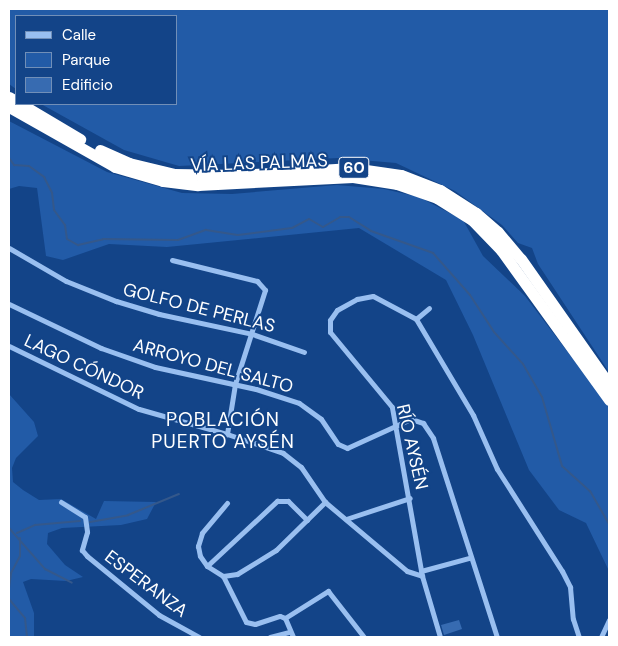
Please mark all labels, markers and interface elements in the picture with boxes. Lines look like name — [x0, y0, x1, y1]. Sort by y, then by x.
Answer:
legend — [15, 15, 178, 105]
text: Calle — [62, 25, 96, 45]
text: Parque — [62, 50, 110, 70]
text: Edificio — [62, 75, 113, 95]
street label: VÍA LAS PALMAS — [190, 150, 328, 176]
road number: 60 — [338, 154, 370, 182]
street label: GOLFO DE PERLAS — [121, 279, 277, 337]
street label: LAGO CÓNDOR — [21, 330, 147, 404]
street label: ARROYO DEL SALTO — [131, 334, 295, 398]
street label: RÍO AYSÉN — [392, 402, 432, 492]
district label: POBLACIÓN PUERTO AYSÉN — [150, 409, 296, 453]
street label: ESPERANZA — [100, 546, 192, 622]

